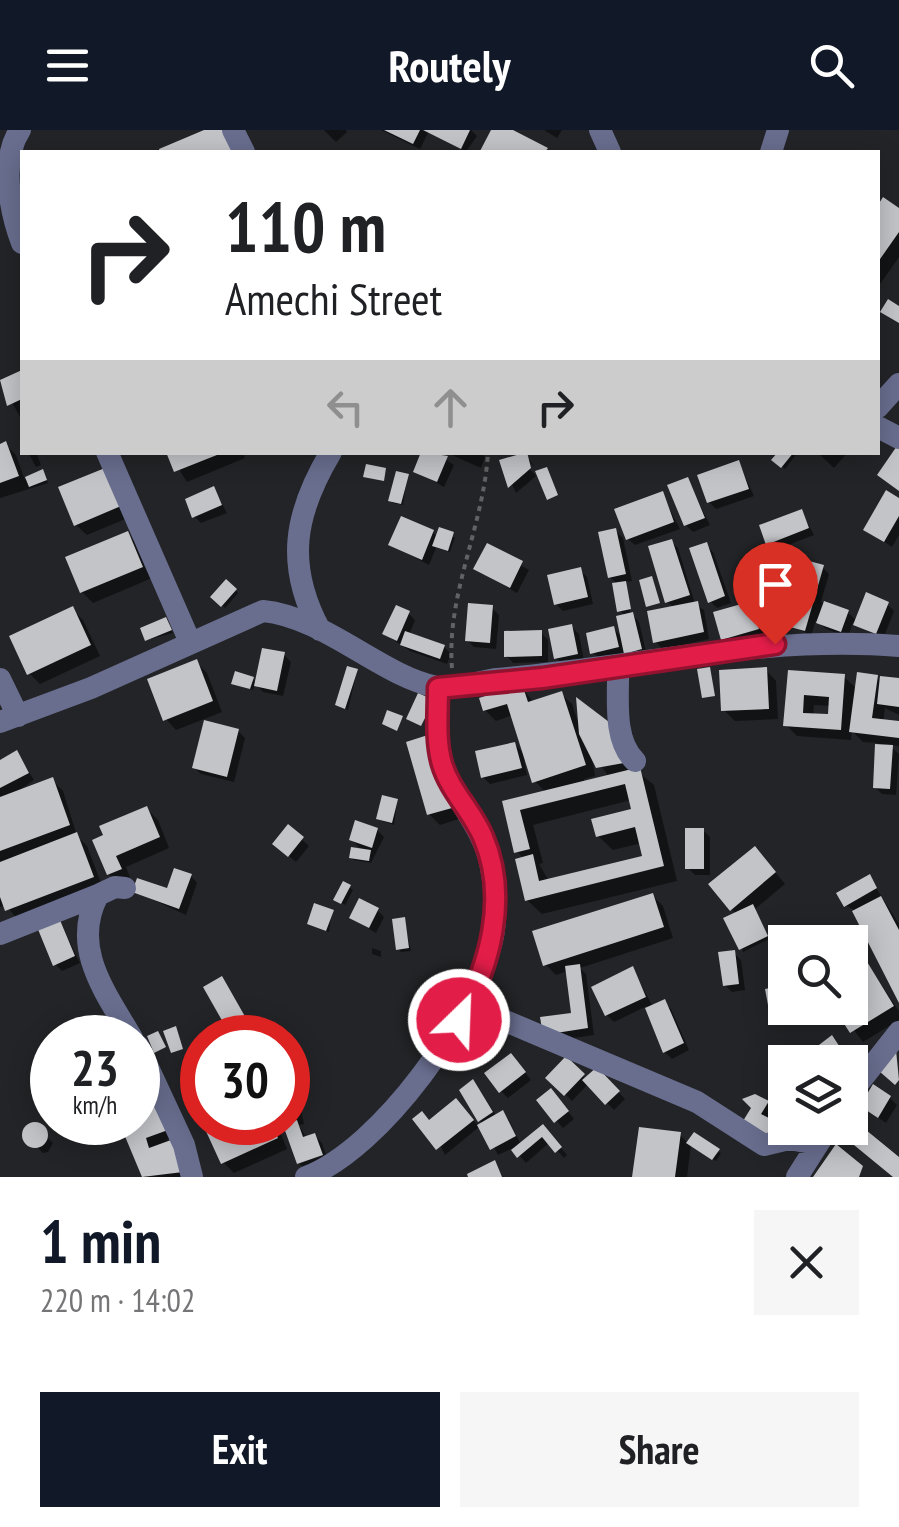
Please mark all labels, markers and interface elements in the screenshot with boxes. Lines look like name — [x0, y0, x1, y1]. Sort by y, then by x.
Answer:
text: Routely — [388, 36, 511, 94]
icon: menu — [40, 38, 95, 93]
icon: search — [804, 38, 859, 93]
text: 110 m — [225, 181, 386, 271]
icon: right — [60, 190, 190, 320]
text: Amechi Street — [225, 269, 442, 327]
icon: left — [318, 380, 373, 435]
icon: ahead — [423, 380, 478, 435]
icon: right — [528, 380, 583, 435]
pin — [733, 542, 818, 645]
icon: arrive — [748, 557, 803, 612]
map controls — [768, 925, 868, 1145]
button: search — [768, 925, 868, 1025]
position arrow — [407, 968, 511, 1072]
speed limit sign: 30 — [180, 1015, 310, 1145]
text: 23 — [71, 1035, 119, 1100]
button: layers — [768, 1045, 868, 1145]
text: km/h — [73, 1089, 117, 1121]
text: 1 min — [40, 1202, 161, 1280]
button: close — [754, 1210, 859, 1315]
text: 220 m · 14:02 — [40, 1279, 195, 1321]
button: Exit — [40, 1392, 440, 1507]
button: Share — [460, 1392, 859, 1507]

